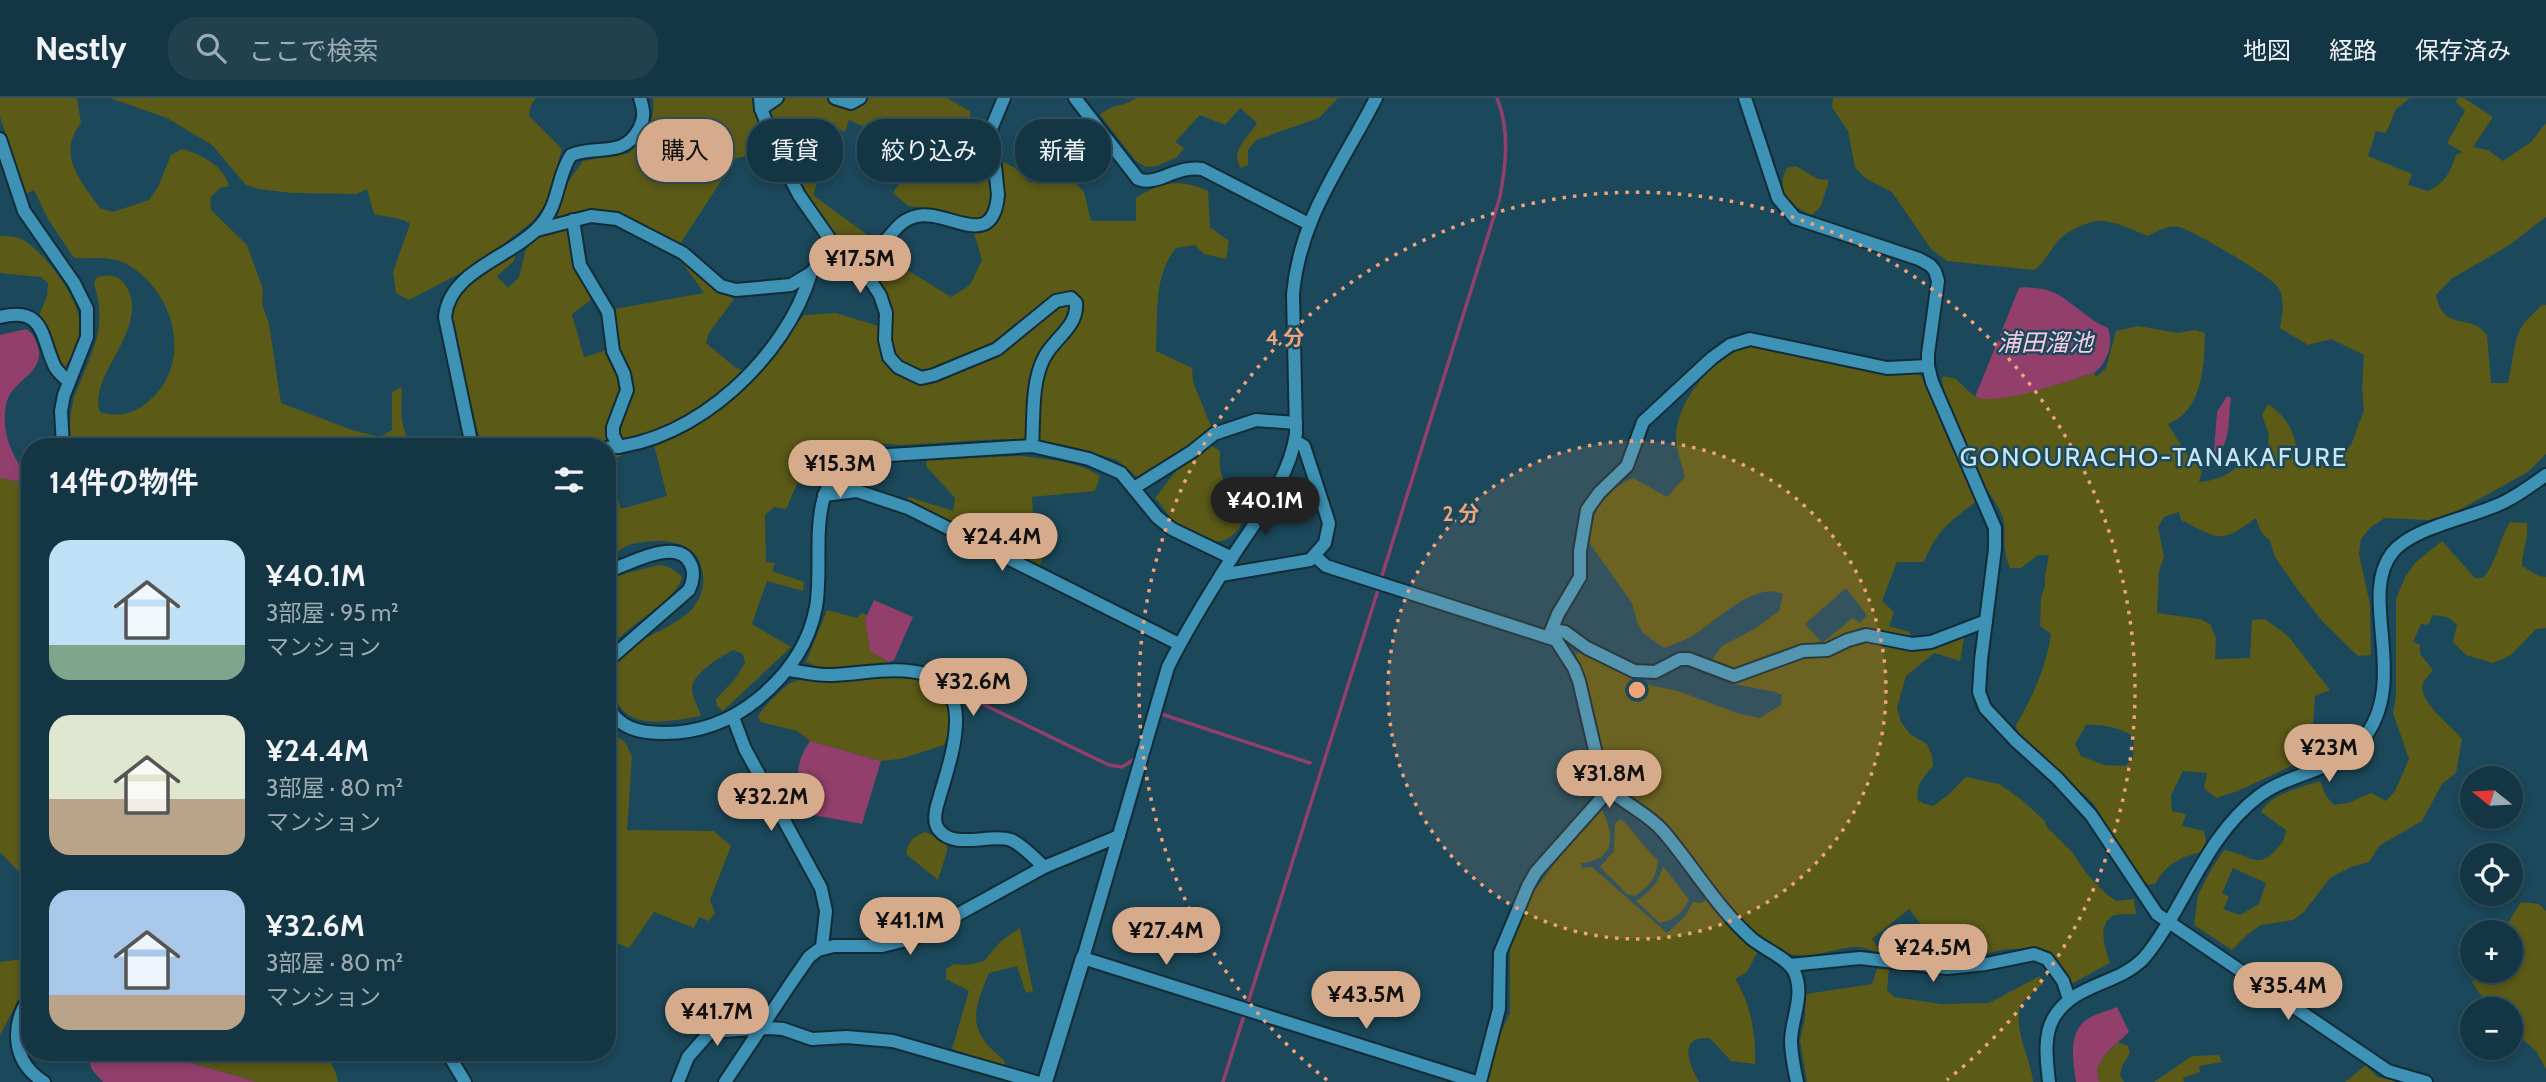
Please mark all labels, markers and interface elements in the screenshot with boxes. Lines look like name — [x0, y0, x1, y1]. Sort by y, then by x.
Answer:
search box — [168, 17, 658, 80]
text: Nestly — [35, 28, 126, 68]
icon: search — [192, 29, 230, 67]
text: ここで検索 — [248, 35, 378, 67]
text: 地図 — [2243, 36, 2291, 65]
text: 経路 — [2329, 36, 2377, 65]
text: 保存済み — [2415, 36, 2511, 65]
chip: 購入 — [637, 119, 733, 182]
chip: 賃貸 — [747, 119, 843, 182]
chip: 絞り込み — [857, 119, 1001, 182]
chip: 新着 — [1015, 119, 1111, 182]
pin: ¥17.5M — [803, 236, 917, 295]
text: ¥17.5M — [825, 244, 895, 272]
text: 4 分 — [1266, 325, 1304, 350]
water label: 浦田溜池 — [1997, 328, 2095, 357]
pin: ¥15.3M — [783, 440, 897, 500]
district label: GONOURACHO-TANAKAFURE — [1960, 441, 2348, 473]
text: ¥15.3M — [804, 449, 876, 477]
icon: filters — [550, 461, 588, 499]
text: 14件の物件 — [49, 464, 199, 501]
pin: ¥40.1M — [1208, 478, 1322, 537]
text: ¥40.1M — [1227, 486, 1303, 514]
text: 2 分 — [1443, 501, 1479, 526]
pin: ¥24.4M — [945, 514, 1059, 573]
text: ¥24.4M — [963, 522, 1041, 550]
text: ¥40.1M — [266, 557, 366, 594]
icon: home — [105, 568, 189, 652]
text: 3部屋 · 95 m² — [266, 599, 399, 627]
text: マンション — [266, 633, 381, 661]
pin: ¥32.6M — [916, 658, 1030, 718]
text: ¥32.6M — [935, 667, 1011, 695]
centre of rings — [1625, 678, 1649, 702]
pin: ¥23M — [2288, 724, 2370, 784]
text: ¥24.4M — [266, 732, 369, 769]
text: ¥23M — [2300, 733, 2358, 761]
icon: home — [105, 743, 189, 827]
pin: ¥31.8M — [1552, 750, 1666, 810]
text: ¥31.8M — [1573, 759, 1645, 787]
north arrow — [2460, 766, 2524, 830]
map controls — [2460, 766, 2523, 1060]
text: 3部屋 · 80 m² — [266, 774, 403, 802]
pin: ¥32.2M — [714, 774, 828, 833]
text: ¥32.2M — [734, 782, 808, 810]
text: マンション — [266, 808, 381, 836]
button: locate — [2460, 843, 2523, 906]
pin: ¥41.1M — [853, 898, 967, 957]
text: ¥41.1M — [876, 906, 944, 934]
text: ¥32.6M — [266, 907, 365, 944]
pin: ¥27.4M — [1109, 908, 1223, 967]
text: ¥27.4M — [1128, 916, 1204, 944]
icon: home — [105, 918, 189, 1002]
button: + — [2460, 920, 2523, 983]
pin: ¥24.5M — [1876, 924, 1990, 984]
text: ¥24.5M — [1895, 933, 1971, 961]
text: 3部屋 · 80 m² — [266, 949, 403, 977]
pin: ¥35.4M — [2231, 962, 2345, 1022]
text: ¥35.4M — [2249, 971, 2327, 999]
pin: ¥43.5M — [1309, 972, 1423, 1031]
text: ¥43.5M — [1327, 980, 1405, 1008]
text: マンション — [266, 983, 381, 1011]
pin: ¥41.7M — [660, 988, 774, 1048]
text: ¥41.7M — [681, 997, 753, 1025]
button: − — [2460, 997, 2523, 1060]

